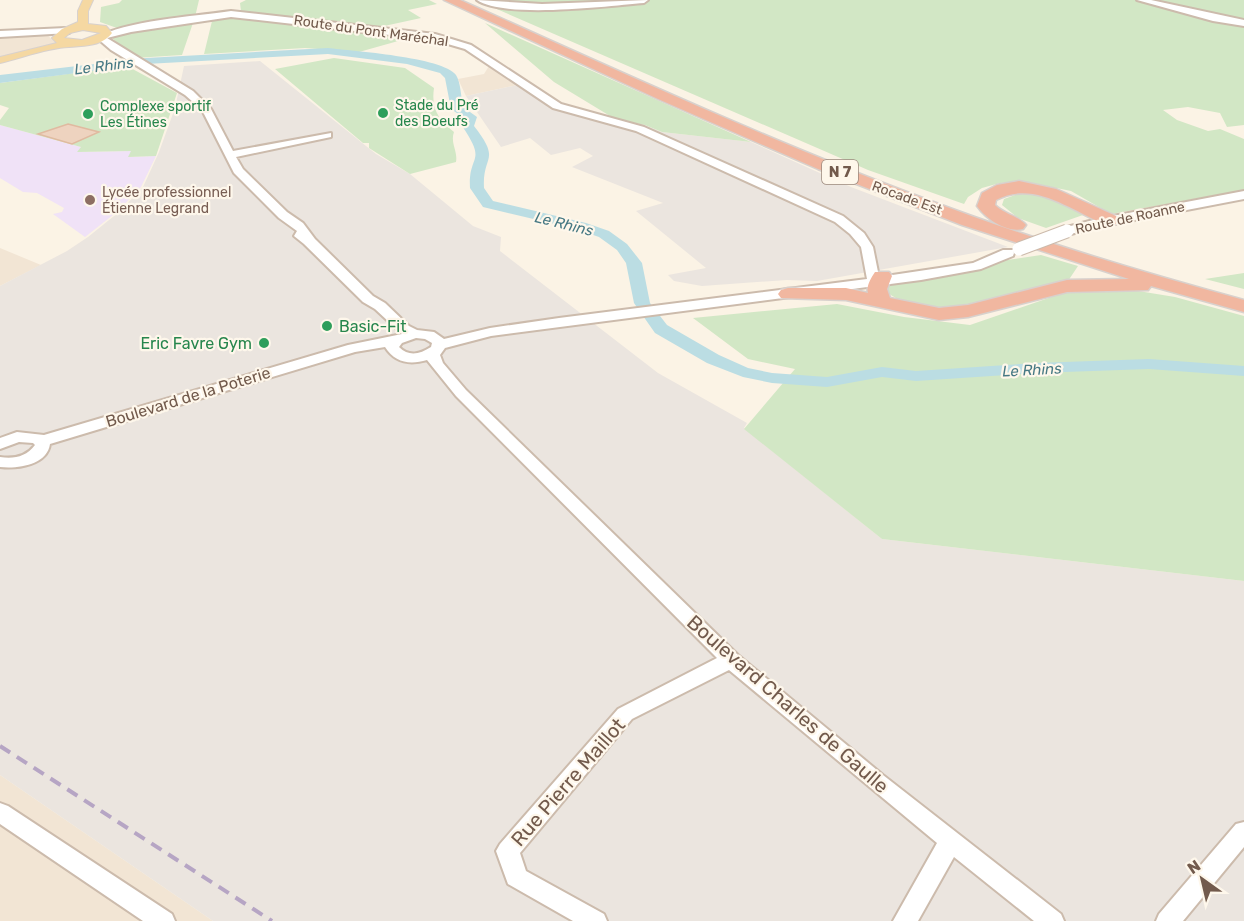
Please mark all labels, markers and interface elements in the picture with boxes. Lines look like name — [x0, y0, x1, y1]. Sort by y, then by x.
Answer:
street label: Route du Pont Maréchal — [293, 12, 449, 50]
water label: Le Rhins — [73, 53, 135, 79]
place label: Stade du Pré des Boeufs — [395, 97, 479, 130]
place label: Complexe sportif Les Étines — [100, 98, 212, 131]
marker: Stade du Pré des Boeufs — [376, 106, 390, 120]
marker: Complexe sportif Les Étines — [81, 107, 95, 121]
road number: N 7 — [822, 160, 858, 184]
street label: Rocade Est — [870, 177, 945, 219]
place label: Lycée professionnel Étienne Legrand — [102, 184, 231, 217]
marker: Lycée professionnel Étienne Legrand — [83, 193, 97, 207]
street label: Route de Roanne — [1074, 198, 1186, 238]
water label: Le Rhins — [533, 208, 595, 240]
place label: Basic-Fit — [339, 317, 406, 336]
marker: Basic-Fit — [320, 319, 334, 333]
place label: Eric Favre Gym — [140, 334, 252, 353]
marker: Eric Favre Gym — [257, 336, 271, 350]
water label: Le Rhins — [1002, 359, 1063, 381]
street label: Boulevard de la Poterie — [103, 363, 273, 431]
street label: Boulevard Charles de Gaulle — [682, 610, 894, 798]
street label: Rue Pierre Maillot — [506, 713, 630, 851]
north arrow — [1172, 849, 1232, 909]
text: N — [1184, 856, 1204, 878]

